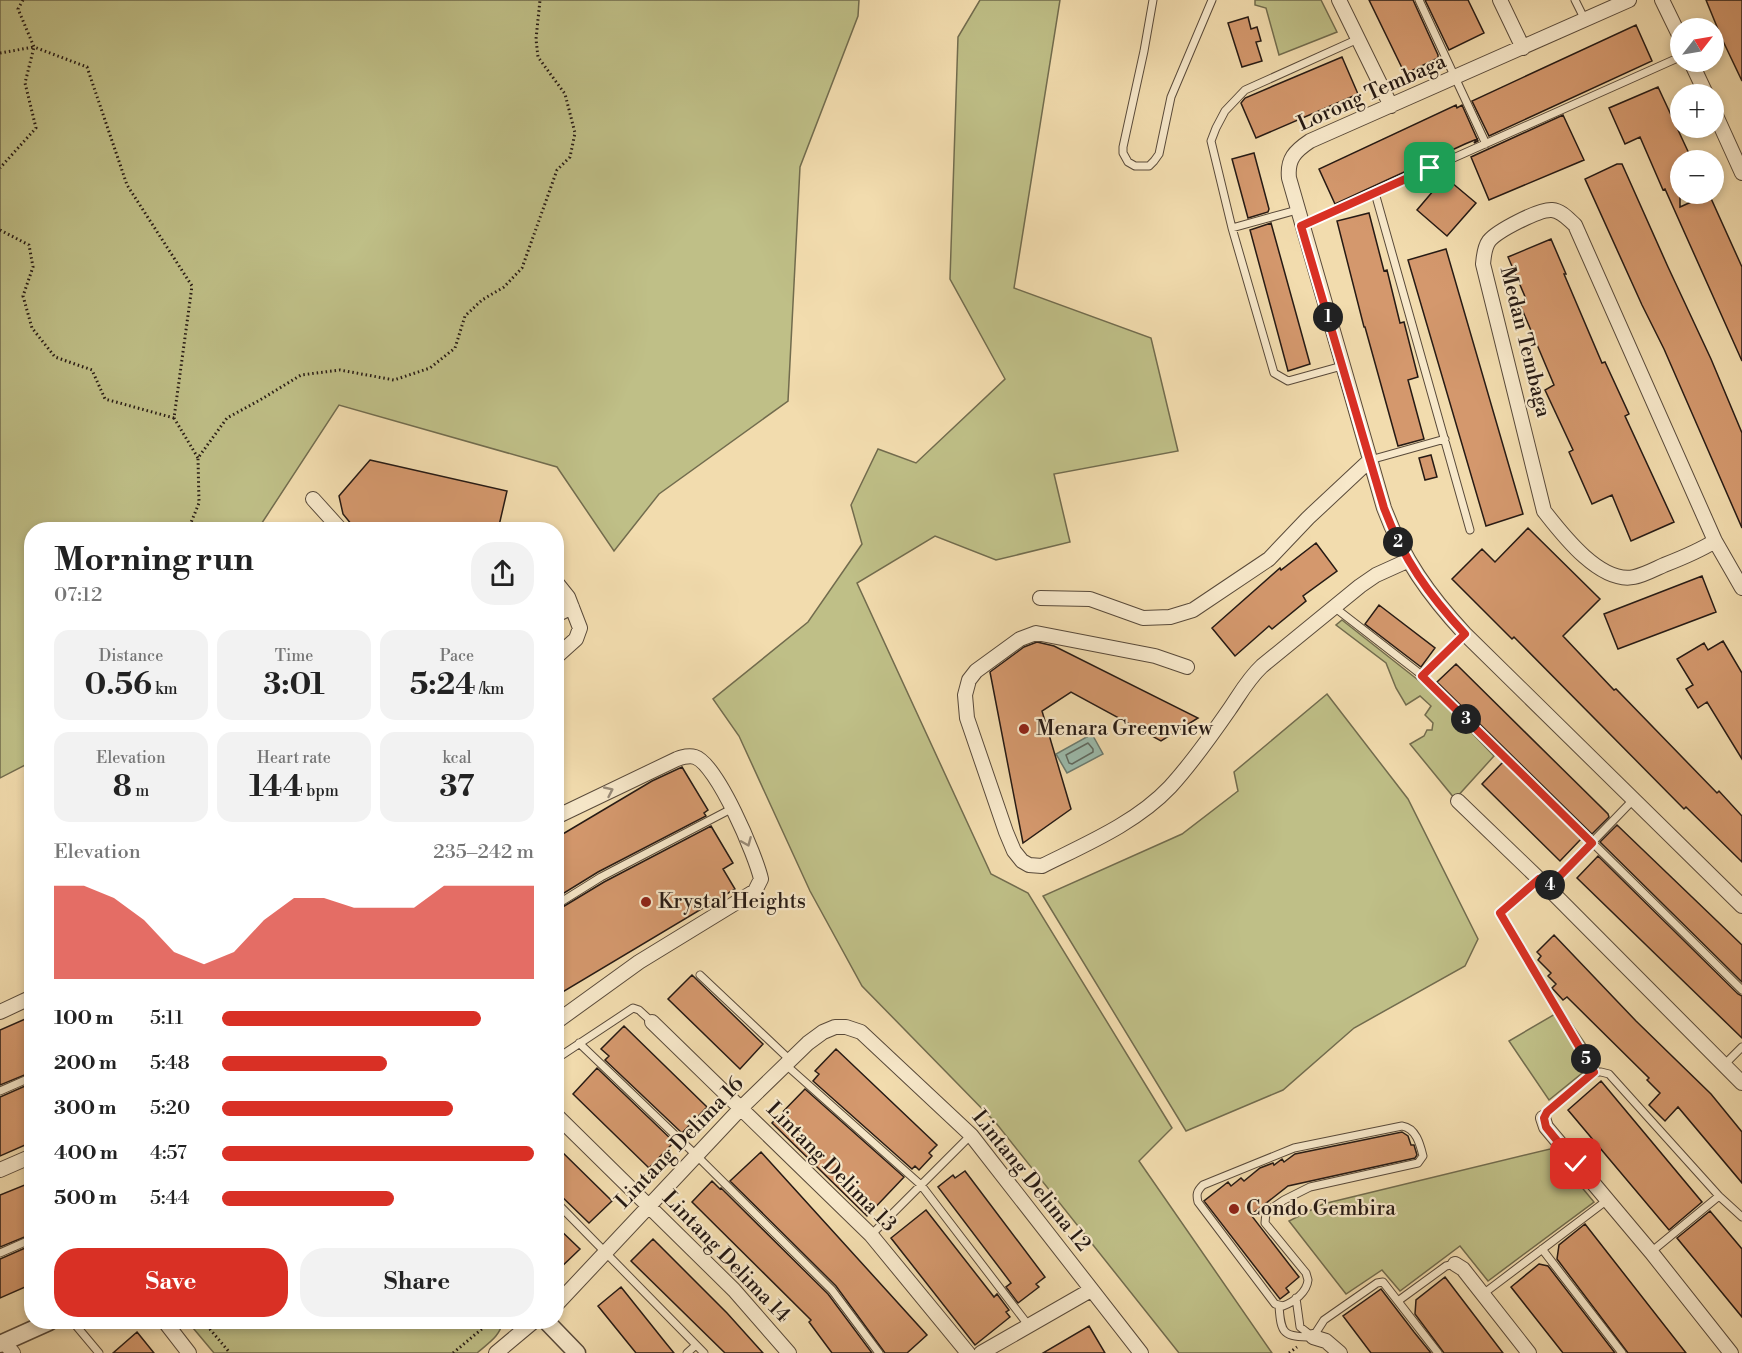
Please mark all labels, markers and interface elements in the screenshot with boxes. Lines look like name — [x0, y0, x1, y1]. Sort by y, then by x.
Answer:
north arrow — [1670, 18, 1724, 72]
map controls — [1670, 18, 1724, 204]
street label: Lorong Tembaga — [1294, 48, 1451, 137]
button: + — [1670, 84, 1724, 138]
pin — [1404, 142, 1455, 193]
button: − — [1670, 150, 1724, 204]
icon: arrive — [1413, 151, 1446, 184]
street label: Medan Tembaga — [1494, 264, 1556, 420]
pin: 1 — [1313, 302, 1343, 332]
text: 1 — [1324, 307, 1332, 327]
pin: 2 — [1383, 527, 1413, 557]
text: 2 — [1393, 532, 1403, 552]
text: Morning run — [54, 540, 254, 581]
button: share — [471, 542, 534, 605]
text: 07:12 — [54, 583, 102, 608]
text: Distance — [99, 646, 163, 666]
text: Time — [275, 646, 313, 666]
text: Pace — [440, 646, 474, 666]
text: 0.56 — [84, 666, 152, 704]
text: 3:01 — [263, 666, 325, 704]
text: 5:24 — [410, 666, 476, 704]
text: km — [152, 679, 178, 699]
text: /km — [476, 679, 504, 699]
pin: 3 — [1451, 704, 1481, 734]
text: 3 — [1461, 709, 1471, 729]
place label: Menara Greenview — [1036, 716, 1213, 742]
marker: Menara Greenview — [1017, 722, 1031, 736]
text: Elevation — [96, 748, 166, 768]
text: Heart rate — [257, 748, 331, 768]
text: kcal — [442, 748, 472, 768]
text: 8 — [113, 768, 132, 806]
text: 144 — [249, 768, 303, 806]
text: 37 — [439, 768, 475, 806]
text: m — [132, 781, 149, 801]
text: bpm — [303, 781, 339, 801]
one-way arrow — [603, 787, 614, 799]
one-way arrow — [740, 835, 752, 846]
text: Elevation — [54, 840, 141, 865]
text: 235–242 m — [433, 840, 534, 865]
pin: 4 — [1535, 870, 1565, 900]
text: 4 — [1545, 875, 1555, 895]
place label: Krystal Heights — [658, 889, 806, 915]
marker: Krystal Heights — [639, 895, 653, 909]
text: 100 m — [54, 1006, 113, 1031]
text: 5:11 — [150, 1006, 183, 1031]
pin: 5 — [1571, 1044, 1601, 1074]
text: 5 — [1581, 1049, 1591, 1069]
text: 200 m — [54, 1051, 117, 1076]
text: 5:48 — [150, 1051, 190, 1076]
street label: Lintang Delima 16 — [610, 1071, 750, 1215]
text: 300 m — [54, 1096, 117, 1121]
text: 5:20 — [150, 1096, 190, 1121]
street label: Lintang Delima 13 — [760, 1096, 902, 1238]
street label: Lintang Delima 12 — [966, 1105, 1096, 1257]
pin — [1550, 1138, 1601, 1189]
text: 400 m — [54, 1141, 118, 1166]
text: 4:57 — [150, 1141, 187, 1166]
icon: check — [1559, 1147, 1592, 1180]
text: 500 m — [54, 1186, 117, 1211]
text: 5:44 — [150, 1186, 190, 1211]
street label: Lintang Delima 14 — [656, 1186, 796, 1328]
place label: Condo Gembira — [1246, 1196, 1396, 1222]
marker: Condo Gembira — [1227, 1202, 1241, 1216]
button: Save — [54, 1248, 288, 1317]
button: Share — [300, 1248, 534, 1317]

